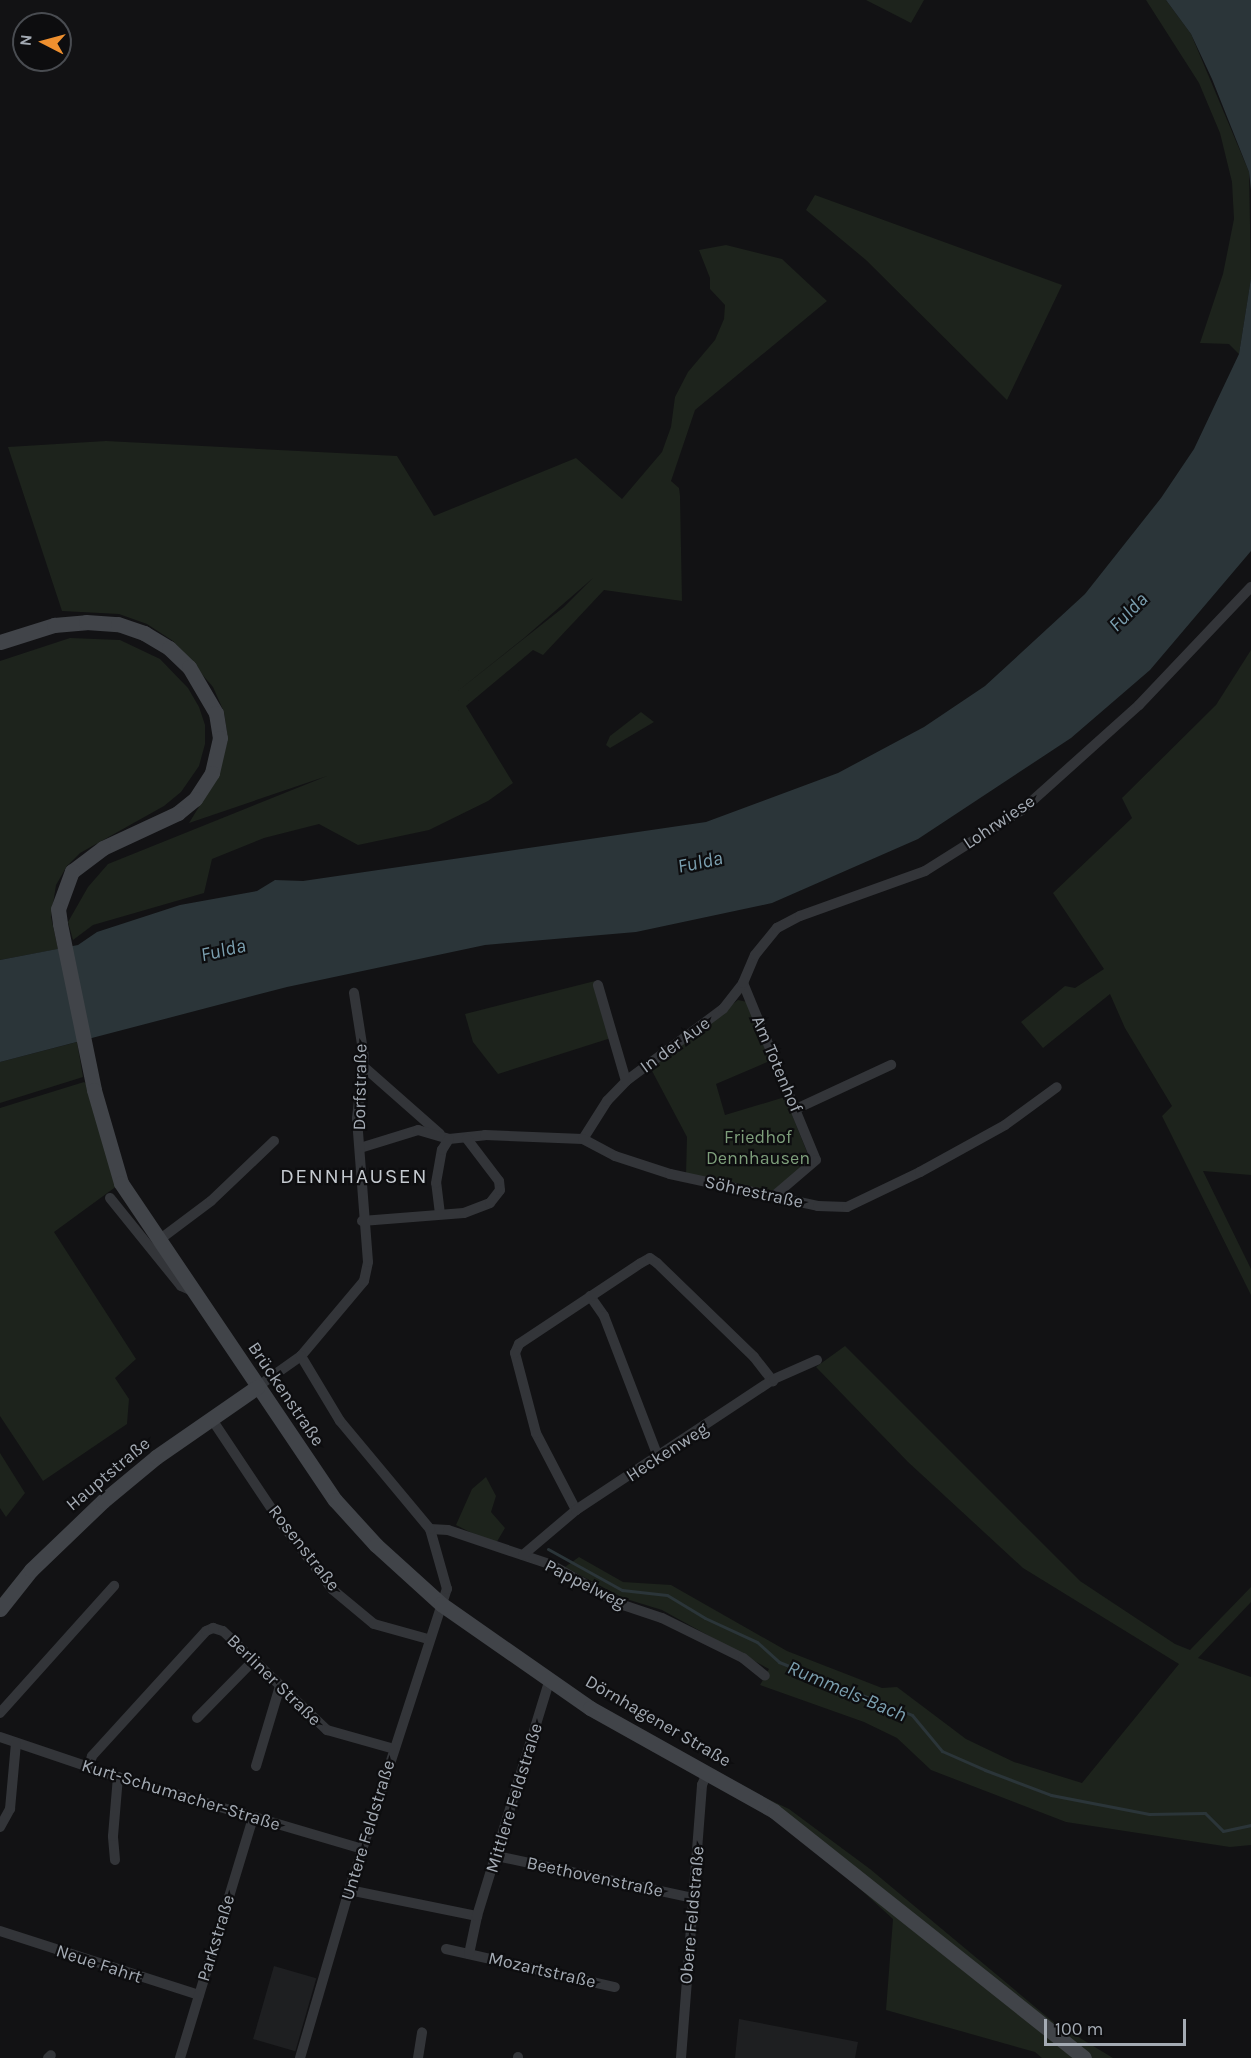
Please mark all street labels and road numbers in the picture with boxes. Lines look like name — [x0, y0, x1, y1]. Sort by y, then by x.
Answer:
street label: Lohrwiese — [959, 790, 1039, 854]
street label: In der Aue — [636, 1012, 714, 1078]
street label: Am Totenhof — [747, 1013, 807, 1115]
street label: Dorfstraße — [348, 1043, 372, 1131]
street label: Söhrestraße — [703, 1171, 805, 1213]
street label: Brückenstraße — [243, 1338, 329, 1450]
street label: Heckenweg — [622, 1418, 712, 1486]
street label: Hauptstraße — [62, 1433, 154, 1515]
street label: Rosenstraße — [264, 1501, 344, 1595]
street label: Pappelweg — [541, 1554, 629, 1614]
street label: Berliner Straße — [222, 1630, 326, 1730]
street label: Dörnhagener Straße — [581, 1671, 735, 1771]
street label: Mittlere Feldstraße — [481, 1721, 547, 1875]
street label: Kurt-Schumacher-Straße — [79, 1754, 283, 1836]
street label: Untere Feldstraße — [336, 1757, 400, 1903]
street label: Obere Feldstraße — [675, 1845, 709, 1985]
street label: Beethovenstraße — [525, 1852, 665, 1902]
street label: Parkstraße — [193, 1892, 239, 1984]
street label: Neue Fahrt — [53, 1940, 145, 1988]
street label: Mozartstraße — [486, 1947, 598, 1993]

